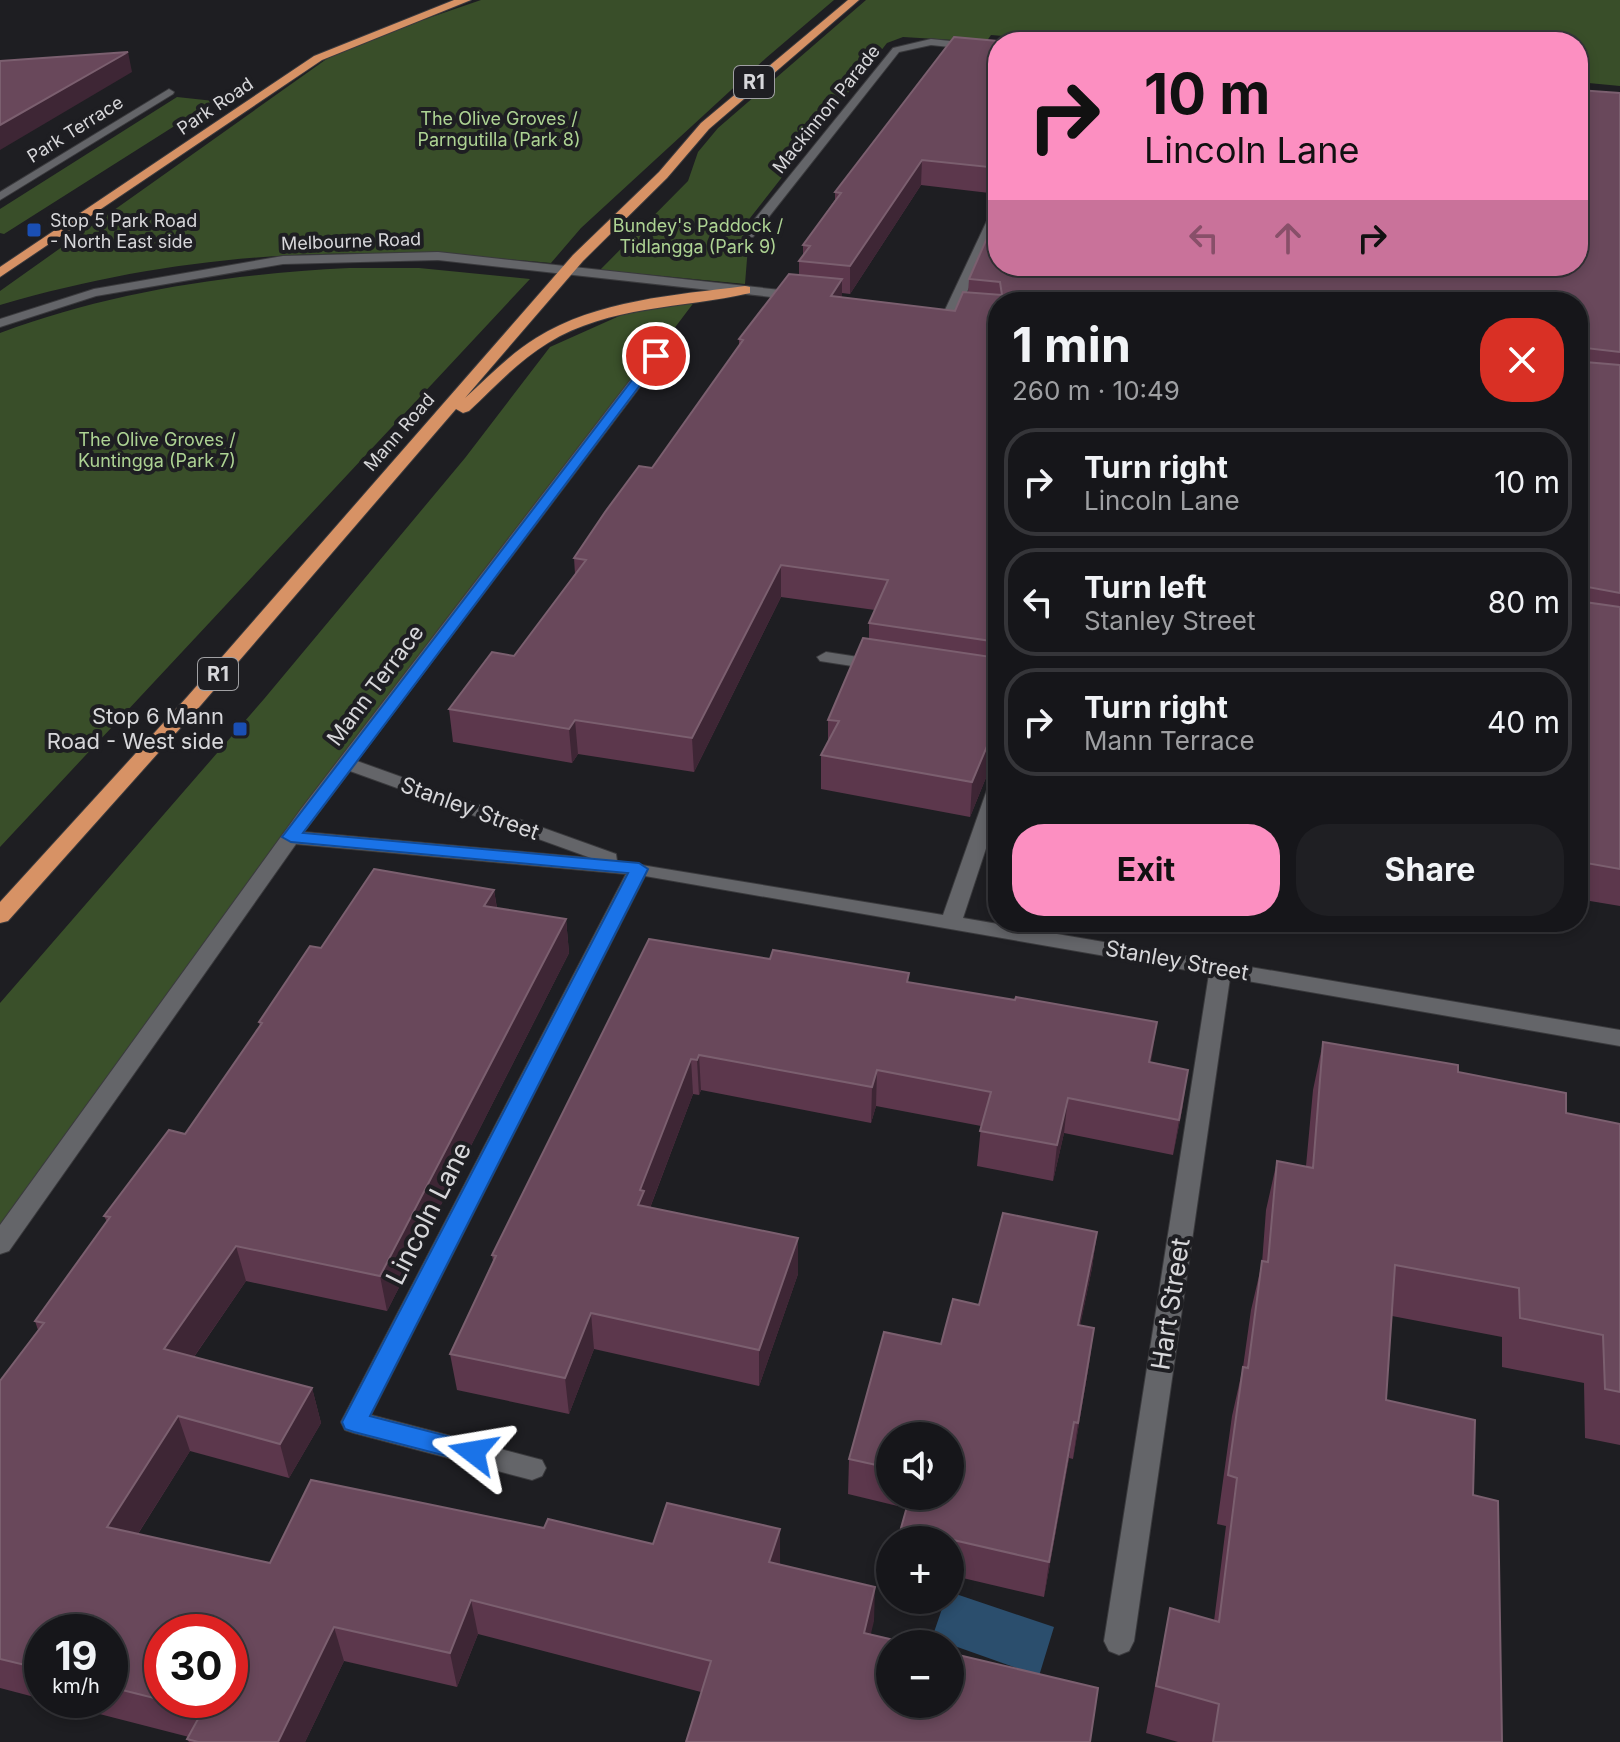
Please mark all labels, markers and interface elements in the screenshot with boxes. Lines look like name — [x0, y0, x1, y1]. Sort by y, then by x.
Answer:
street label: Mackinnon Parade — [768, 41, 884, 177]
text: 10 m — [1144, 60, 1270, 128]
icon: right — [1012, 64, 1116, 168]
road number: R1 — [734, 66, 774, 98]
street label: Park Road — [173, 73, 257, 139]
street label: Park Terrace — [23, 91, 127, 167]
park label: The Olive Groves / Parngutilla (Park 8) — [418, 108, 580, 150]
text: Lincoln Lane — [1144, 128, 1359, 172]
place label: Stop 5 Park Road - North East side — [50, 210, 197, 252]
park label: Bundey's Paddock / Tidlangga (Park 9) — [613, 215, 784, 257]
icon: left — [1182, 216, 1226, 260]
icon: ahead — [1266, 216, 1310, 260]
icon: right — [1350, 216, 1394, 260]
marker: Stop 5 Park Road - North East side — [25, 221, 43, 239]
street label: Melbourne Road — [281, 228, 421, 254]
text: 1 min — [1012, 315, 1131, 374]
button: close — [1480, 318, 1564, 402]
pin — [622, 322, 690, 390]
icon: arrive — [634, 334, 678, 378]
text: 260 m · 10:49 — [1012, 375, 1180, 406]
street label: Mann Road — [360, 389, 438, 475]
park label: The Olive Groves / Kuntingga (Park 7) — [78, 429, 236, 471]
text: Turn right — [1084, 449, 1228, 485]
icon: right — [1016, 460, 1060, 504]
text: 10 m — [1494, 464, 1560, 500]
text: Lincoln Lane — [1084, 485, 1240, 516]
text: Turn left — [1084, 569, 1206, 605]
icon: left — [1016, 580, 1060, 624]
text: 80 m — [1488, 584, 1560, 620]
text: Stanley Street — [1084, 605, 1256, 636]
street label: Mann Terrace — [321, 620, 429, 750]
road number: R1 — [198, 658, 238, 690]
text: Turn right — [1084, 689, 1228, 725]
icon: right — [1016, 700, 1060, 744]
place label: Stop 6 Mann Road - West side — [47, 703, 224, 754]
text: 40 m — [1487, 704, 1560, 740]
marker: Stop 6 Mann Road - West side — [231, 720, 249, 738]
text: Mann Terrace — [1084, 725, 1255, 756]
street label: Stanley Street — [397, 771, 543, 845]
button: Exit — [1012, 824, 1280, 916]
button: Share — [1296, 824, 1564, 916]
street label: Stanley Street — [1103, 935, 1251, 985]
street label: Lincoln Lane — [379, 1137, 477, 1289]
street label: Hart Street — [1144, 1236, 1196, 1372]
position arrow — [431, 1410, 515, 1494]
map controls — [876, 1422, 964, 1718]
button: sound — [876, 1422, 964, 1510]
button: + — [876, 1526, 964, 1614]
speed limit sign: 30 — [144, 1614, 248, 1718]
button: − — [876, 1630, 964, 1718]
text: 19 — [54, 1631, 98, 1680]
text: km/h — [52, 1674, 100, 1698]

